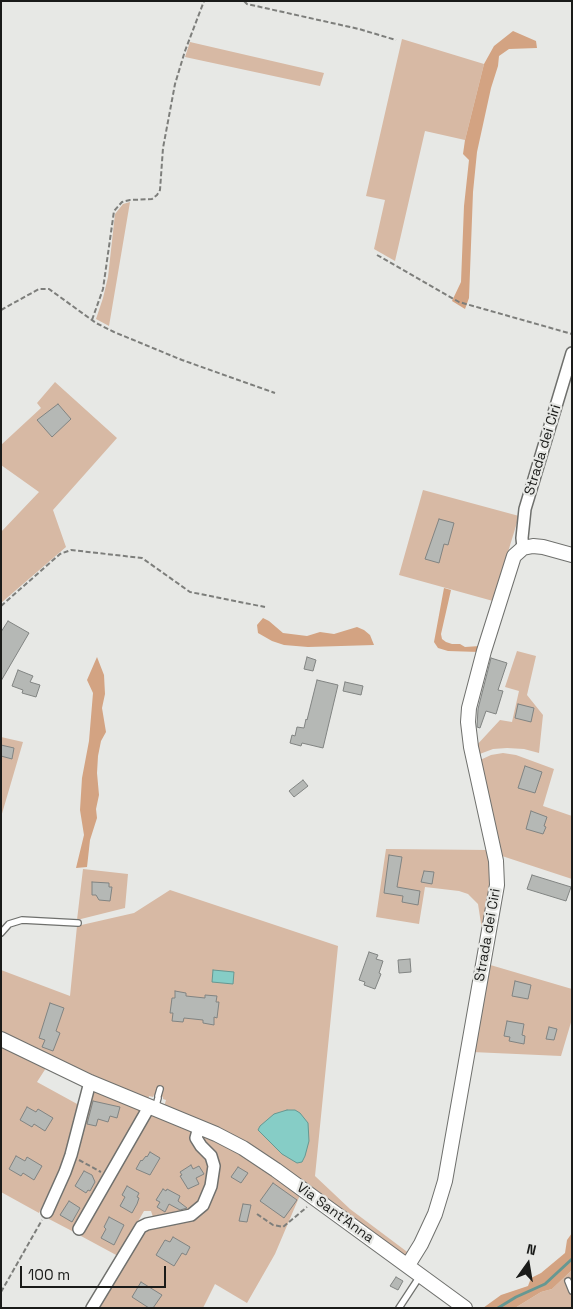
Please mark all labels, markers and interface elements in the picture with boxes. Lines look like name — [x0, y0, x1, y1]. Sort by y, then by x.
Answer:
street label: Strada dei Ciri — [521, 403, 565, 497]
street label: Strada dei Ciri — [472, 887, 504, 983]
street label: Via Sant'Anna — [293, 1179, 377, 1247]
north arrow — [503, 1239, 553, 1289]
text: N — [525, 1240, 538, 1259]
scale bar — [22, 1256, 169, 1288]
text: 100 m — [28, 1265, 70, 1284]

